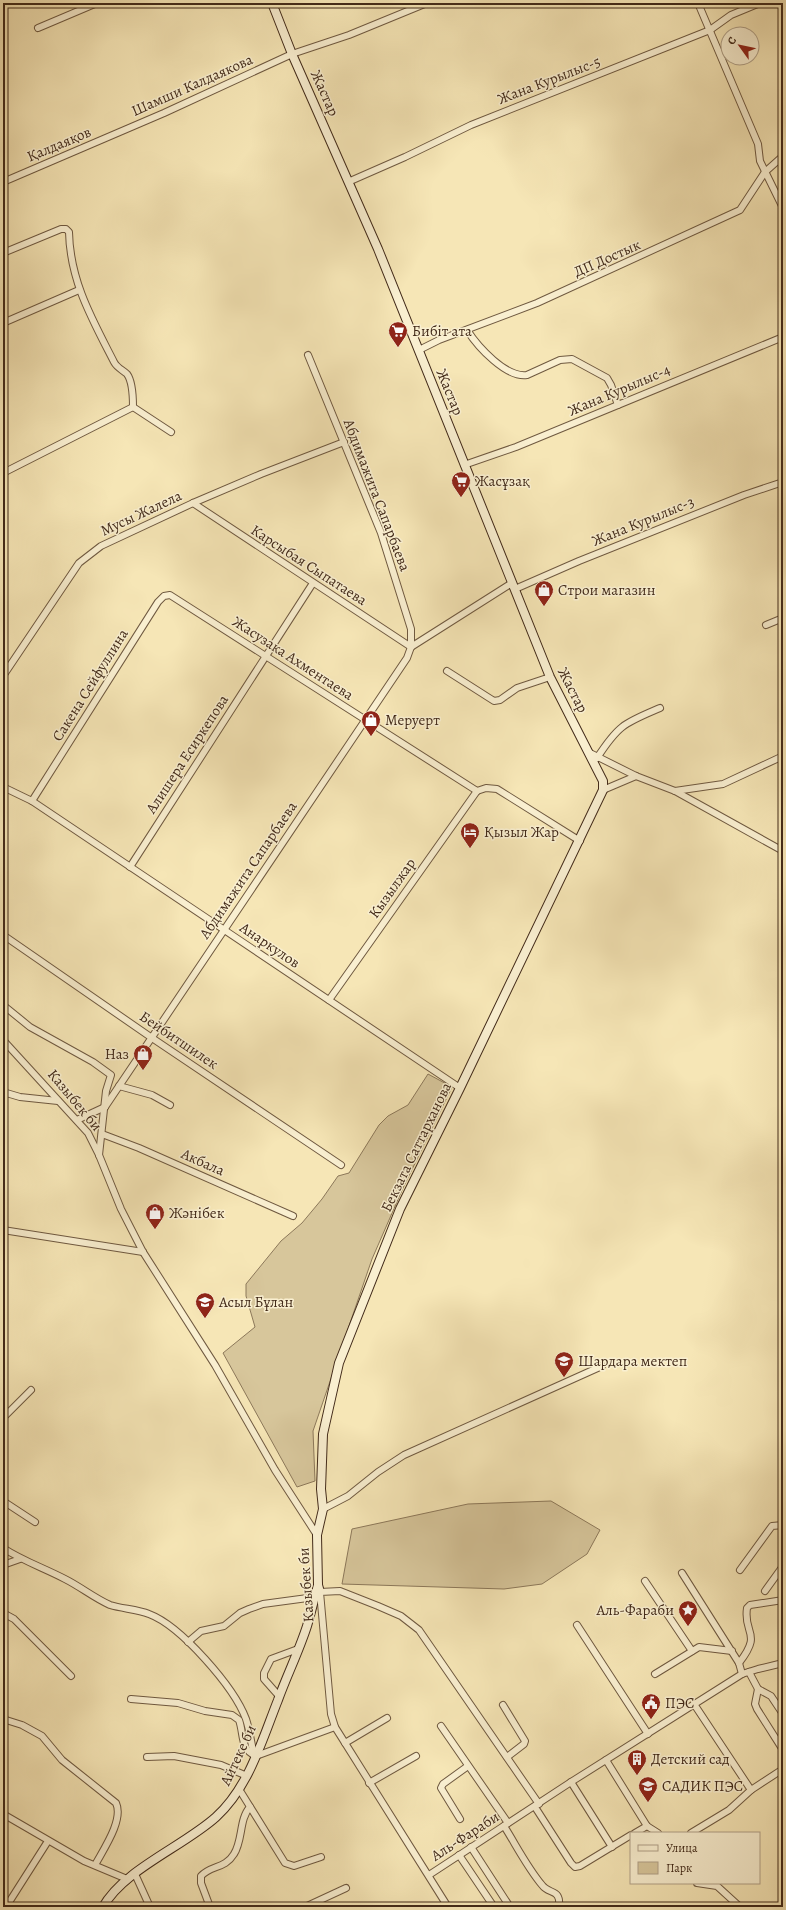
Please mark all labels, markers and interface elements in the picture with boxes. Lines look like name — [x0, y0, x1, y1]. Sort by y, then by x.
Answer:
north arrow — [720, 26, 760, 66]
text: С — [724, 34, 740, 48]
street label: Шамши Калдаякова — [128, 49, 256, 121]
street label: Жана Курылыс-5 — [495, 51, 603, 109]
street label: Жастар — [306, 67, 344, 119]
street label: Қалдаяқов — [24, 122, 94, 166]
street label: ДП Достык — [570, 234, 644, 282]
supermarket icon: Бибіт ата — [387, 320, 409, 348]
place label: Бибіт ата — [412, 321, 472, 341]
street label: Жана Курылыс-4 — [565, 359, 673, 421]
street label: Жастар — [432, 366, 468, 418]
street label: Абдимажита Сапарбаева — [338, 415, 415, 574]
supermarket icon: Жасұзақ — [450, 470, 472, 498]
place label: Жасұзақ — [475, 471, 530, 491]
street label: Мусы Жалела — [97, 485, 185, 541]
street label: Жана Курылыс-3 — [589, 491, 697, 551]
street label: Карсыбая Сыпатаева — [247, 520, 371, 610]
shop icon: Строи магазин — [533, 579, 555, 607]
place label: Строи магазин — [558, 580, 656, 600]
street label: Жасузака Ахментаева — [229, 611, 358, 705]
street label: Сакена Сейфуллина — [47, 625, 133, 745]
street label: Жастар — [553, 664, 593, 716]
street label: Алишера Есиркепова — [140, 691, 233, 818]
shop icon: Меруерт — [360, 709, 382, 737]
place label: Меруерт — [385, 710, 440, 730]
street label: Абдимажита Сапарбаева — [194, 797, 301, 943]
hotel icon: Қызыл Жар — [459, 821, 481, 849]
place label: Қызыл Жар — [484, 822, 559, 842]
street label: Кызылжар — [364, 854, 420, 922]
street label: Анаркулов — [235, 917, 304, 973]
street label: Бейбитшилек — [136, 1006, 223, 1074]
shop icon: Наз — [132, 1043, 154, 1071]
place label: Наз — [105, 1044, 129, 1064]
street label: Казыбек би — [43, 1065, 107, 1135]
street label: Бекзата Саттарханова — [376, 1079, 456, 1215]
street label: Акбала — [177, 1143, 228, 1180]
shop icon: Жәнібек — [144, 1202, 166, 1230]
place label: Жәнібек — [169, 1203, 225, 1223]
school or university icon: Асыл Бұлан — [194, 1291, 216, 1319]
place label: Асыл Бұлан — [218, 1292, 294, 1312]
school or university icon: Шардара мектеп — [553, 1350, 575, 1378]
place label: Шардара мектеп — [578, 1351, 687, 1371]
street label: Казыбек би — [293, 1547, 319, 1623]
place icon: Аль-Фараби — [677, 1599, 699, 1627]
place label: Аль-Фараби — [596, 1600, 674, 1620]
public building icon: ПЭС — [640, 1692, 662, 1720]
place label: ПЭС — [665, 1693, 694, 1713]
street label: Айтеке би — [215, 1721, 261, 1789]
building icon: Детский сад — [626, 1748, 648, 1776]
place label: Детский сад — [651, 1749, 730, 1769]
school or university icon: САДИК ПЭС — [637, 1775, 659, 1803]
place label: САДИК ПЭС — [662, 1776, 743, 1796]
street label: Аль-Фараби — [426, 1806, 503, 1866]
legend — [630, 1832, 760, 1884]
text: Улица — [666, 1840, 698, 1856]
text: Парк — [666, 1860, 692, 1876]

